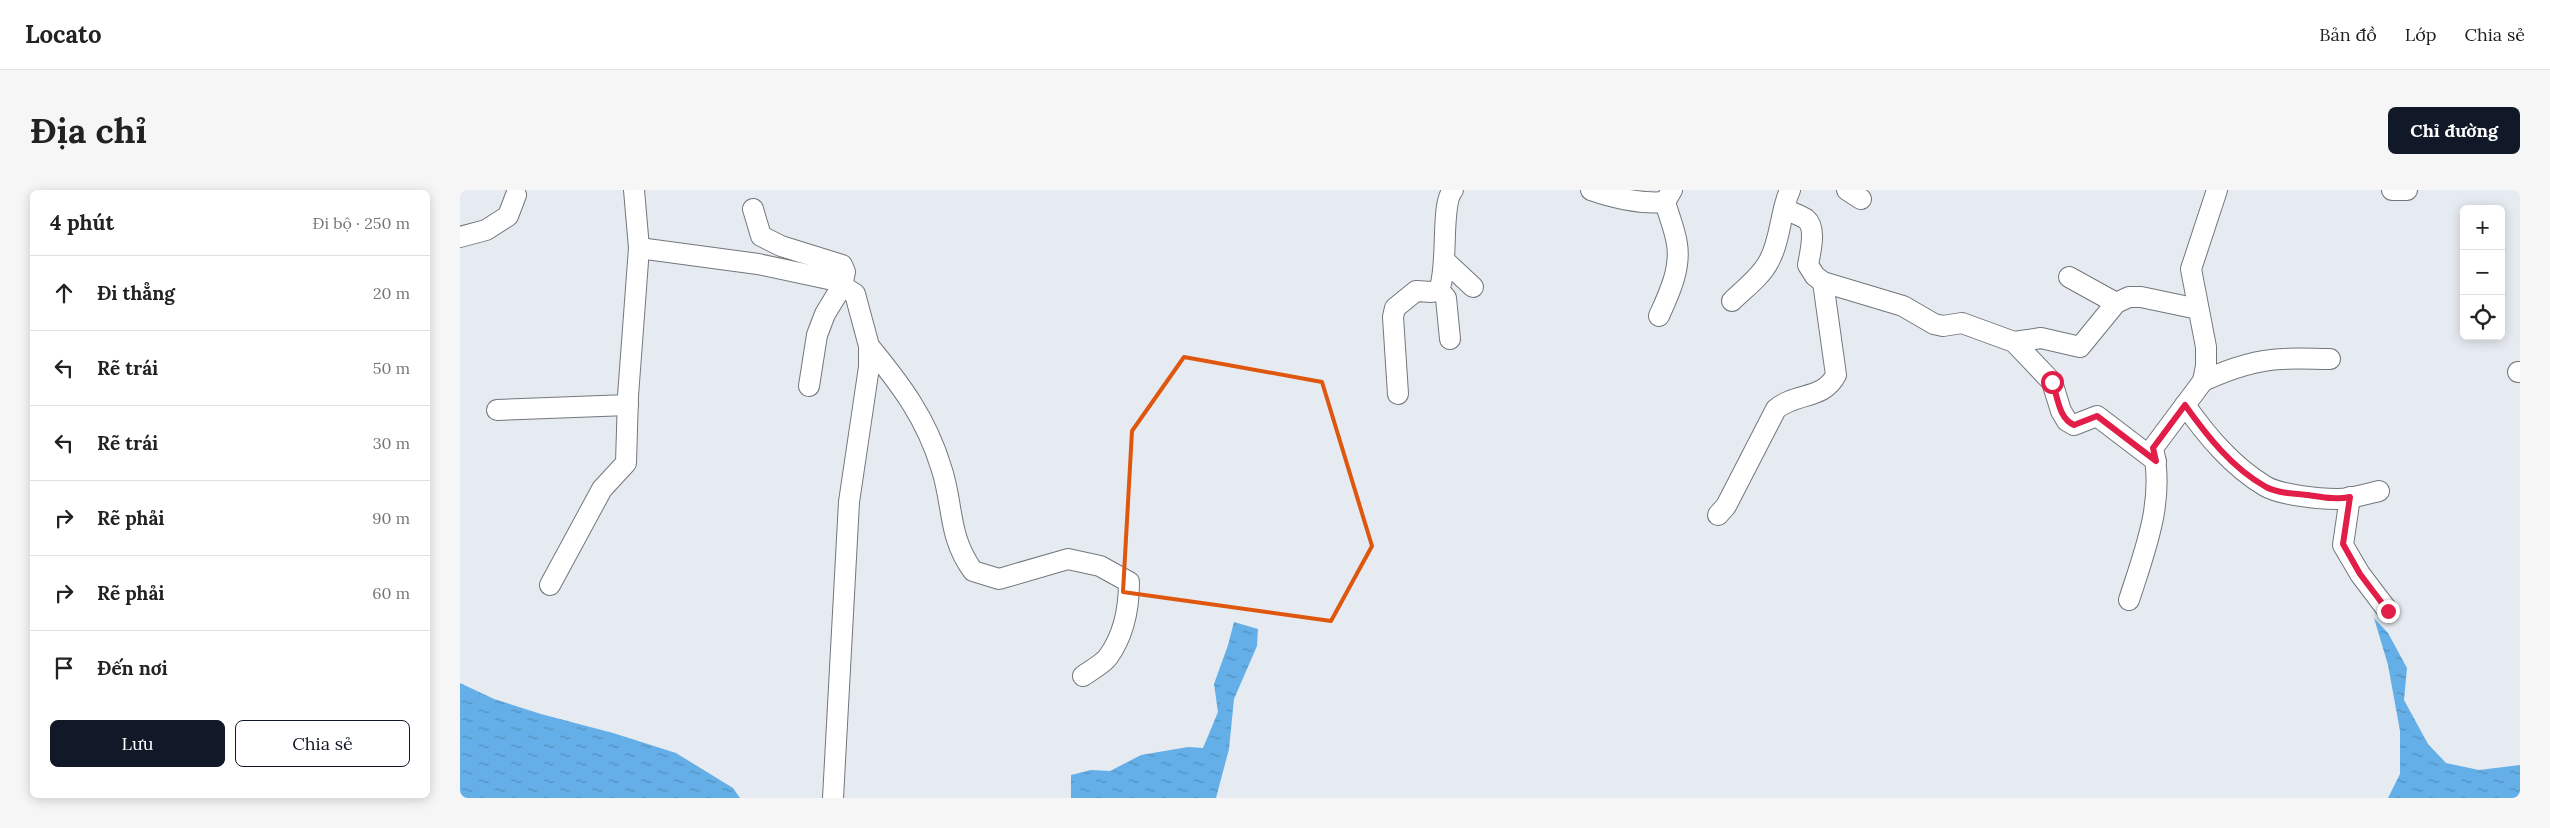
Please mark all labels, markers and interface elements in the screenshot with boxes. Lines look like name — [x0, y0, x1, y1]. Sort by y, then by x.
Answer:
text: Locato — [25, 19, 102, 50]
text: Bản đồ — [2319, 23, 2377, 46]
text: Lớp — [2405, 23, 2436, 46]
text: Chia sẻ — [2464, 23, 2525, 46]
button: Chỉ đường — [2388, 107, 2520, 154]
text: Địa chỉ — [30, 108, 147, 153]
map controls — [2460, 205, 2505, 340]
button: + — [2460, 205, 2505, 250]
text: 4 phút — [50, 209, 114, 236]
text: Đi bộ · 250 m — [313, 213, 410, 233]
button: − — [2460, 250, 2505, 295]
icon: ahead — [50, 279, 78, 307]
text: Đi thẳng — [97, 281, 175, 305]
text: 20 m — [373, 283, 410, 303]
button: locate — [2460, 295, 2505, 340]
icon: left — [50, 354, 78, 382]
text: Rẽ trái — [97, 356, 158, 380]
text: 50 m — [373, 358, 410, 378]
route start — [2041, 371, 2064, 394]
icon: left — [50, 429, 78, 457]
text: Rẽ trái — [97, 431, 158, 455]
text: 30 m — [373, 433, 410, 453]
icon: right — [50, 504, 78, 532]
text: Rẽ phải — [97, 506, 165, 530]
text: 90 m — [372, 508, 410, 528]
icon: right — [50, 579, 78, 607]
text: Rẽ phải — [97, 581, 165, 605]
text: 60 m — [372, 583, 410, 603]
route end — [2377, 600, 2400, 623]
icon: arrive — [50, 654, 78, 682]
text: Đến nơi — [97, 656, 168, 680]
button: Lưu — [50, 720, 225, 767]
button: Chia sẻ — [235, 720, 410, 767]

